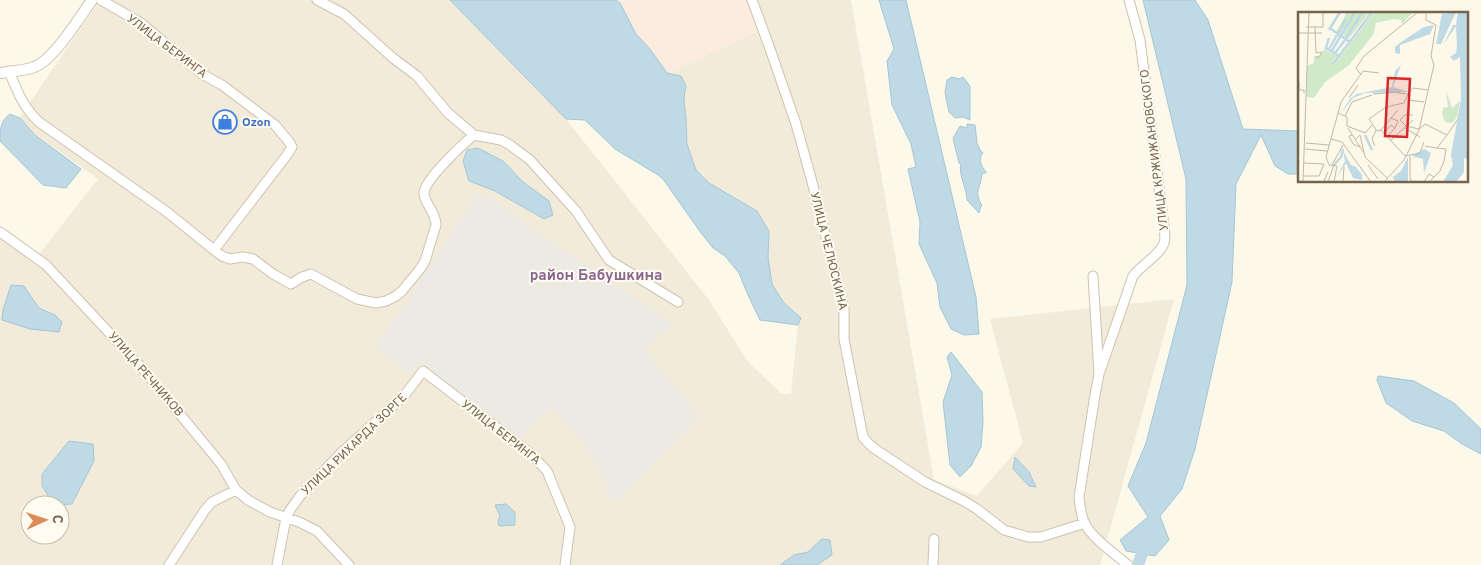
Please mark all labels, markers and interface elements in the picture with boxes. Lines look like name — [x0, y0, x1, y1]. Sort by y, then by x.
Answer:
street label: УЛИЦА БЕРИНГА — [123, 11, 210, 82]
inset map — [1298, 12, 1468, 182]
street label: УЛИЦА КРЖИЖАНОВСКОГО — [1137, 68, 1173, 232]
shop icon: Ozon — [212, 109, 238, 135]
place label: Ozon — [242, 115, 271, 131]
street label: УЛИЦА ЧЕЛЮСКИНА — [806, 190, 850, 312]
district label: район Бабушкина — [530, 267, 662, 286]
street label: УЛИЦА РЕЧНИКОВ — [104, 329, 187, 421]
street label: УЛИЦА РИХАРДА ЗОРГЕ — [298, 390, 411, 499]
street label: УЛИЦА БЕРИНГА — [457, 397, 543, 469]
north arrow — [20, 495, 70, 545]
text: С — [48, 514, 65, 524]

